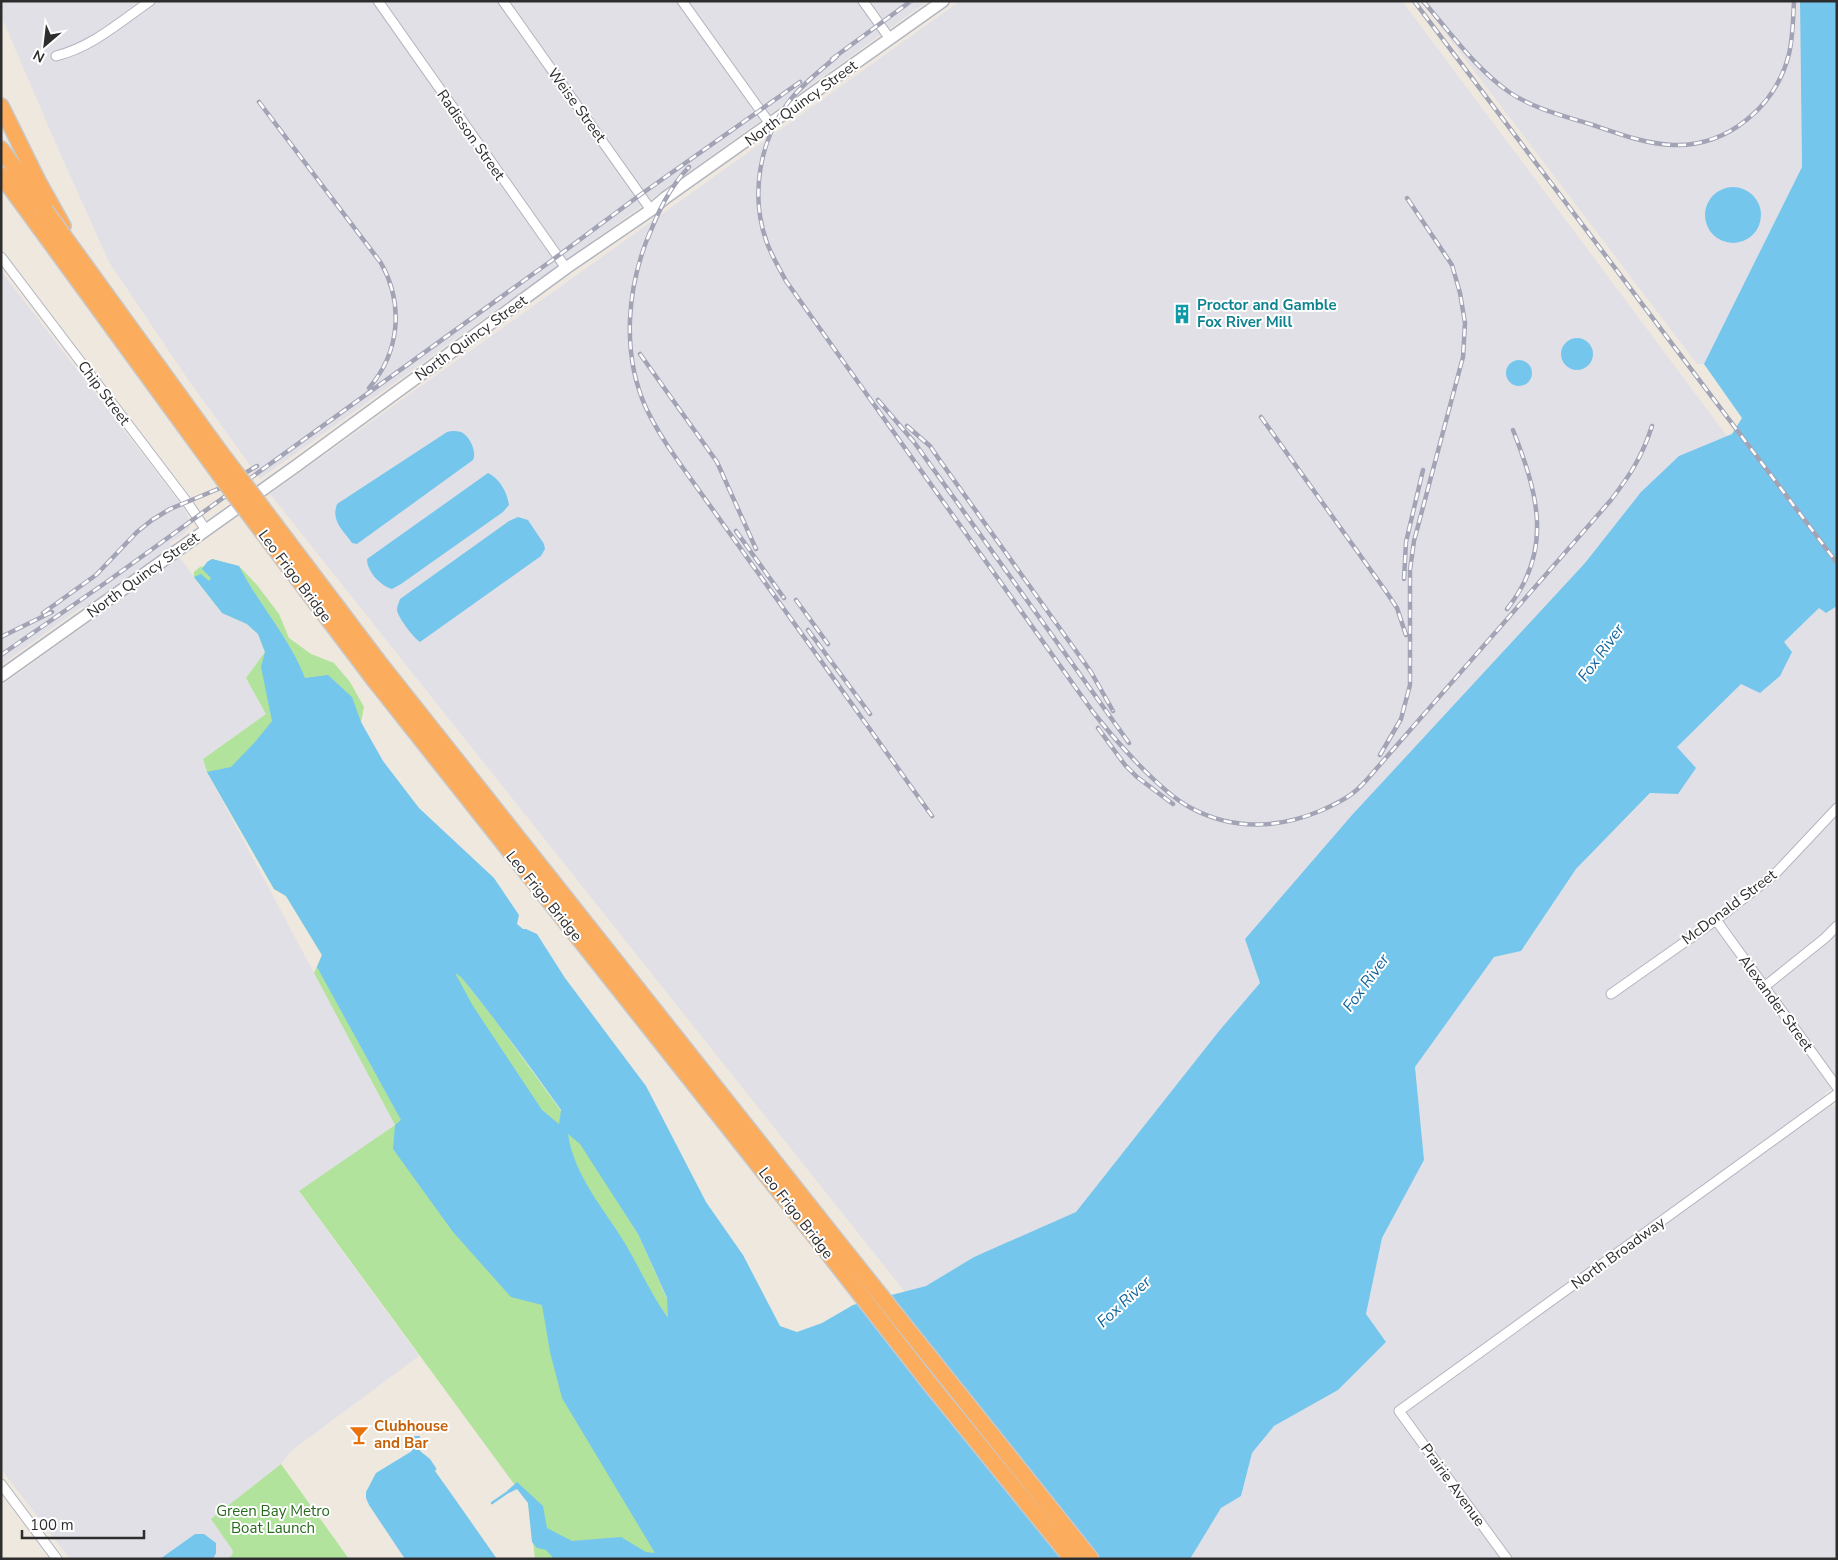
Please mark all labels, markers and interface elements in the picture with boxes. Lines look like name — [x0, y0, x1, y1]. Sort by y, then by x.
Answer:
north arrow — [20, 20, 70, 70]
text: N — [30, 45, 48, 67]
street label: North Quincy Street — [741, 55, 862, 151]
street label: Weise Street — [543, 64, 611, 147]
street label: Radisson Street — [432, 86, 510, 185]
street label: North Quincy Street — [411, 290, 532, 386]
place label: Proctor and Gamble Fox River Mill — [1197, 295, 1337, 332]
building icon: Proctor and Gamble Fox River Mill — [1171, 303, 1193, 325]
street label: Chip Street — [73, 357, 135, 430]
street label: Leo Frigo Bridge — [254, 526, 336, 626]
street label: North Quincy Street — [83, 527, 204, 623]
water label: Fox River — [1573, 619, 1630, 686]
street label: Leo Frigo Bridge — [501, 847, 587, 945]
street label: McDonald Street — [1678, 864, 1781, 949]
water label: Fox River — [1338, 949, 1395, 1016]
street label: Alexander Street — [1734, 951, 1818, 1056]
street label: Leo Frigo Bridge — [754, 1163, 838, 1263]
street label: North Broadway — [1567, 1212, 1669, 1294]
water label: Fox River — [1092, 1270, 1157, 1333]
place label: Clubhouse and Bar — [374, 1416, 448, 1453]
bar icon: Clubhouse and Bar — [348, 1424, 370, 1446]
street label: Prairie Avenue — [1416, 1440, 1490, 1530]
park label: Green Bay Metro Boat Launch — [216, 1501, 330, 1538]
scale bar — [22, 1508, 145, 1540]
text: 100 m — [30, 1515, 74, 1535]

